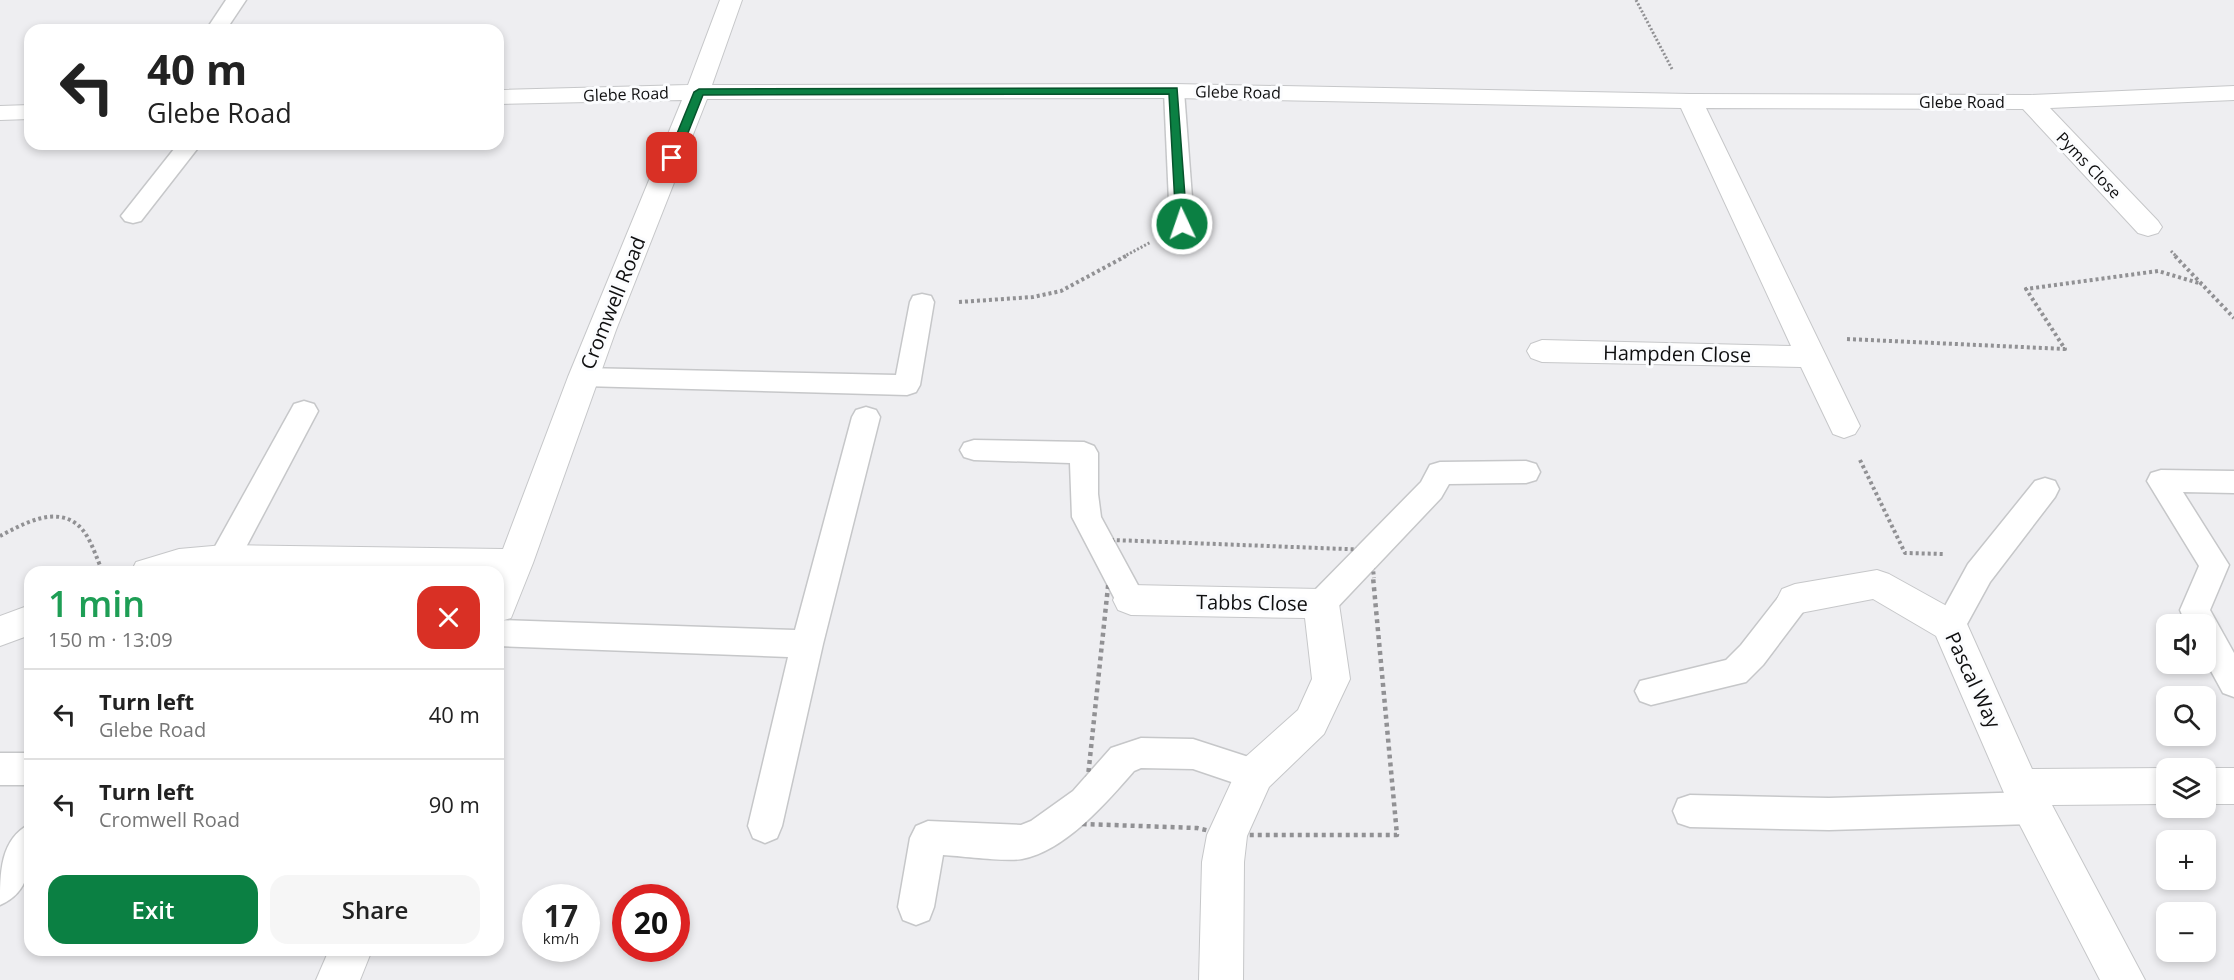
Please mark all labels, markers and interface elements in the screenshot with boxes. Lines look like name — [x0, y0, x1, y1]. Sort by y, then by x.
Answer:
text: 40 m — [147, 40, 247, 97]
icon: left — [48, 48, 126, 126]
street label: Glebe Road — [1195, 80, 1281, 104]
street label: Glebe Road — [583, 82, 669, 106]
street label: Glebe Road — [1919, 91, 2005, 113]
text: Glebe Road — [147, 94, 292, 131]
street label: Pyms Close — [2052, 127, 2126, 203]
pin — [646, 132, 697, 183]
icon: arrive — [655, 141, 688, 174]
position arrow — [1150, 192, 1214, 256]
street label: Cromwell Road — [574, 232, 651, 373]
street label: Hampden Close — [1603, 339, 1751, 368]
text: 1 min — [48, 579, 145, 628]
button: close — [417, 586, 480, 649]
street label: Tabbs Close — [1196, 588, 1308, 617]
map controls — [2156, 614, 2216, 962]
button: sound — [2156, 614, 2216, 674]
text: 150 m · 13:09 — [48, 626, 173, 653]
street label: Pascal Way — [1939, 627, 2008, 733]
text: Turn left — [99, 686, 194, 716]
button: search — [2156, 686, 2216, 746]
icon: left — [48, 698, 81, 731]
text: 40 m — [429, 699, 480, 729]
text: Glebe Road — [99, 716, 206, 743]
button: layers — [2156, 758, 2216, 818]
text: Turn left — [99, 776, 194, 806]
icon: left — [48, 788, 81, 821]
text: 90 m — [429, 789, 480, 819]
text: Cromwell Road — [99, 806, 240, 833]
button: + — [2156, 830, 2216, 890]
button: Exit — [48, 875, 258, 944]
button: Share — [270, 875, 480, 944]
speed limit sign: 20 — [612, 884, 690, 962]
text: 17 — [544, 895, 578, 936]
button: − — [2156, 902, 2216, 962]
text: km/h — [543, 928, 579, 948]

